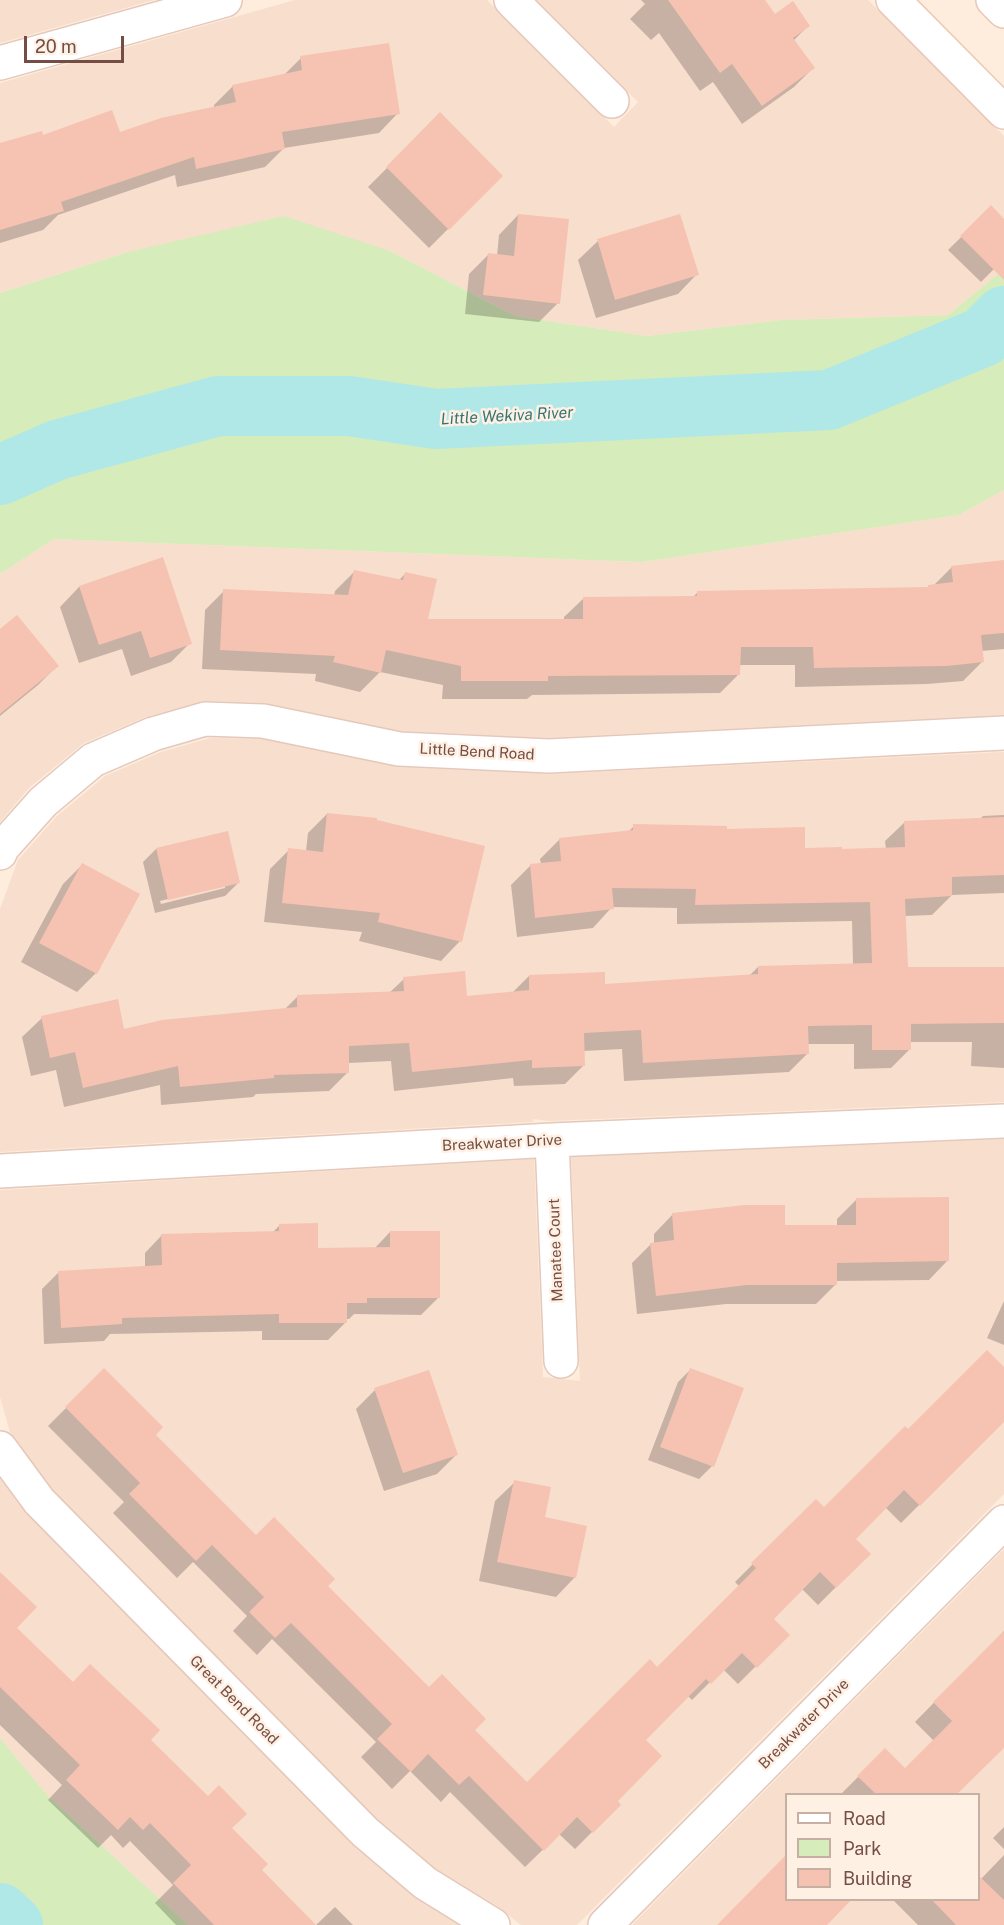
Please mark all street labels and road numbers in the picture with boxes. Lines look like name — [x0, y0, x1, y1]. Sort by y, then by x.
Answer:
street label: Little Bend Road — [419, 740, 535, 764]
street label: Breakwater Drive — [442, 1131, 562, 1155]
street label: Manatee Court — [545, 1198, 567, 1302]
street label: Great Bend Road — [186, 1652, 282, 1748]
street label: Breakwater Drive — [755, 1675, 853, 1773]

